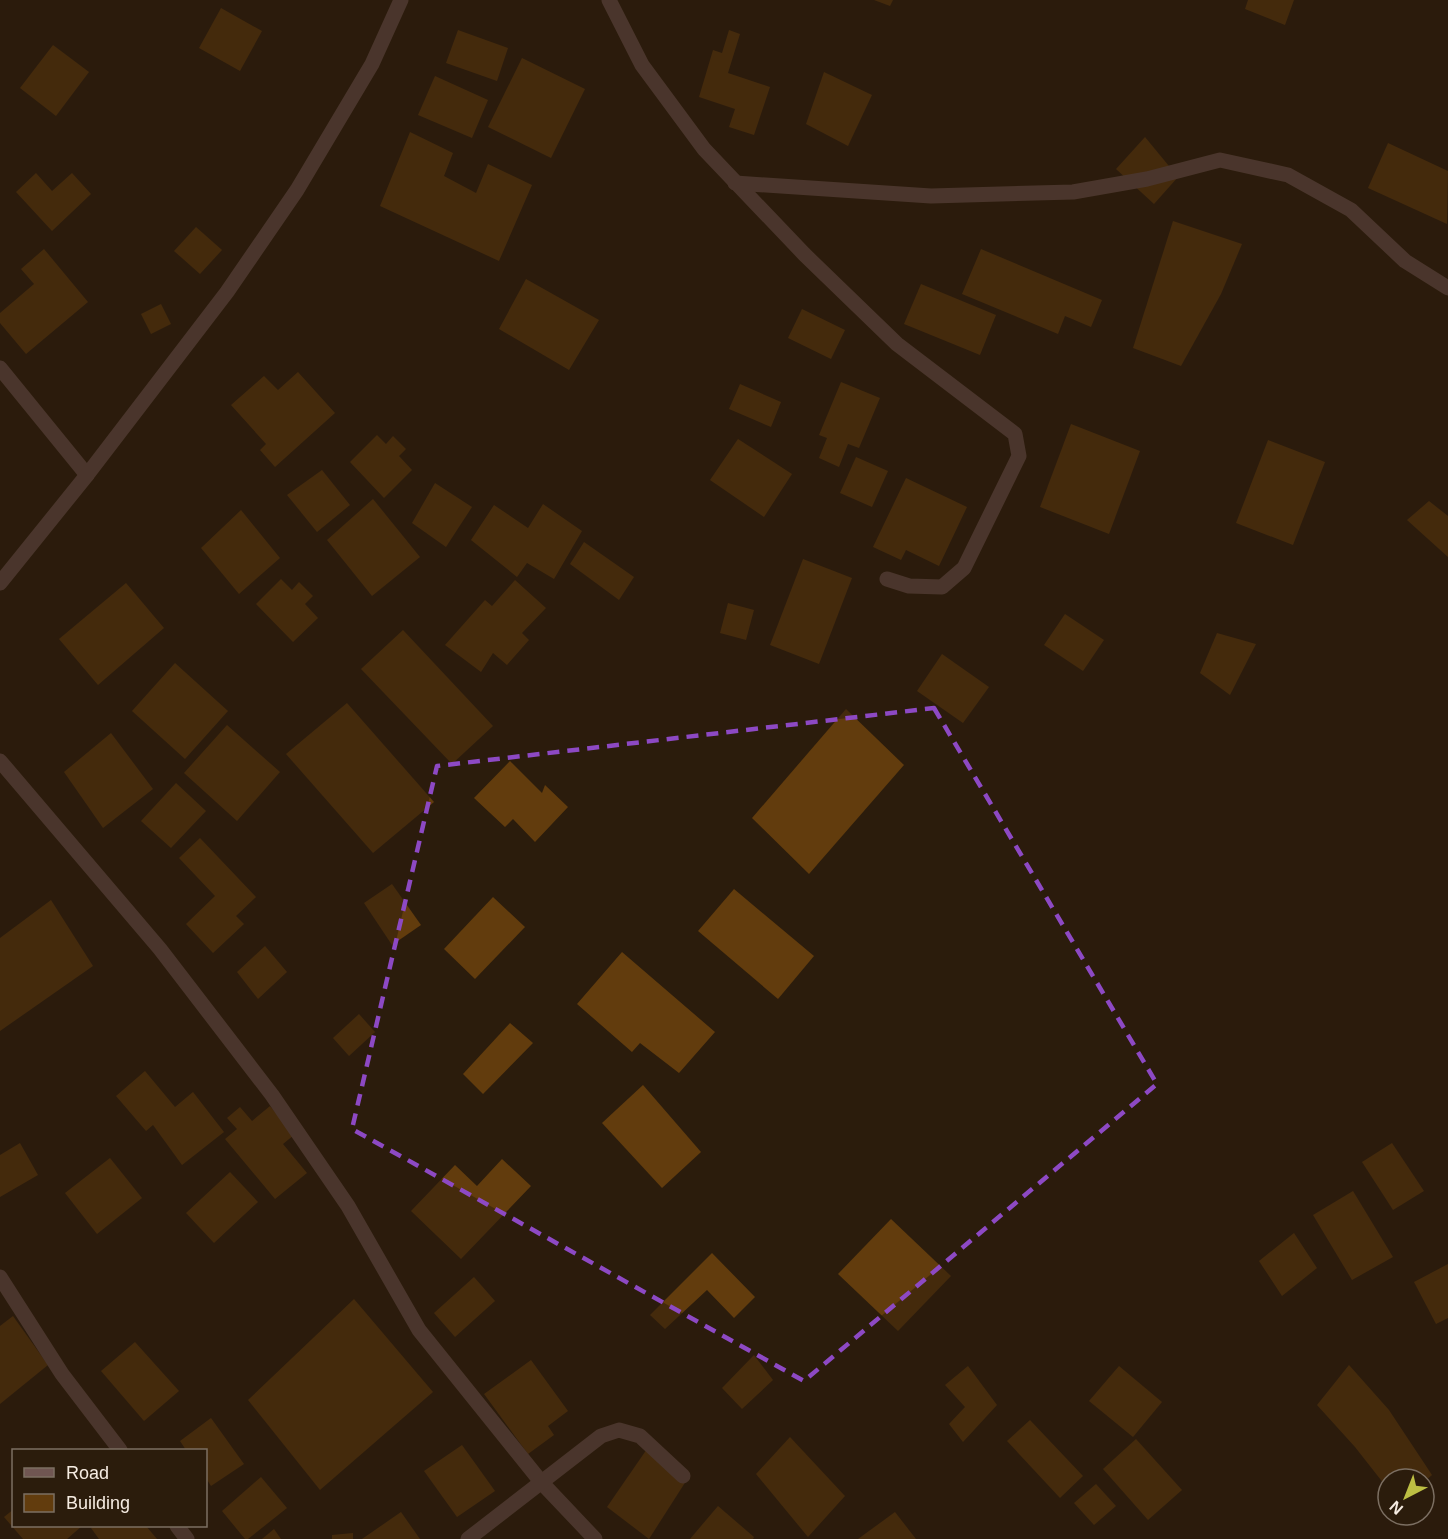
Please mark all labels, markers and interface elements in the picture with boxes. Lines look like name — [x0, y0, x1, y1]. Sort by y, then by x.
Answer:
legend — [12, 1449, 207, 1527]
text: Road — [66, 1463, 109, 1483]
north arrow — [1376, 1467, 1436, 1527]
text: Building — [66, 1493, 130, 1513]
text: N — [1386, 1498, 1406, 1518]

